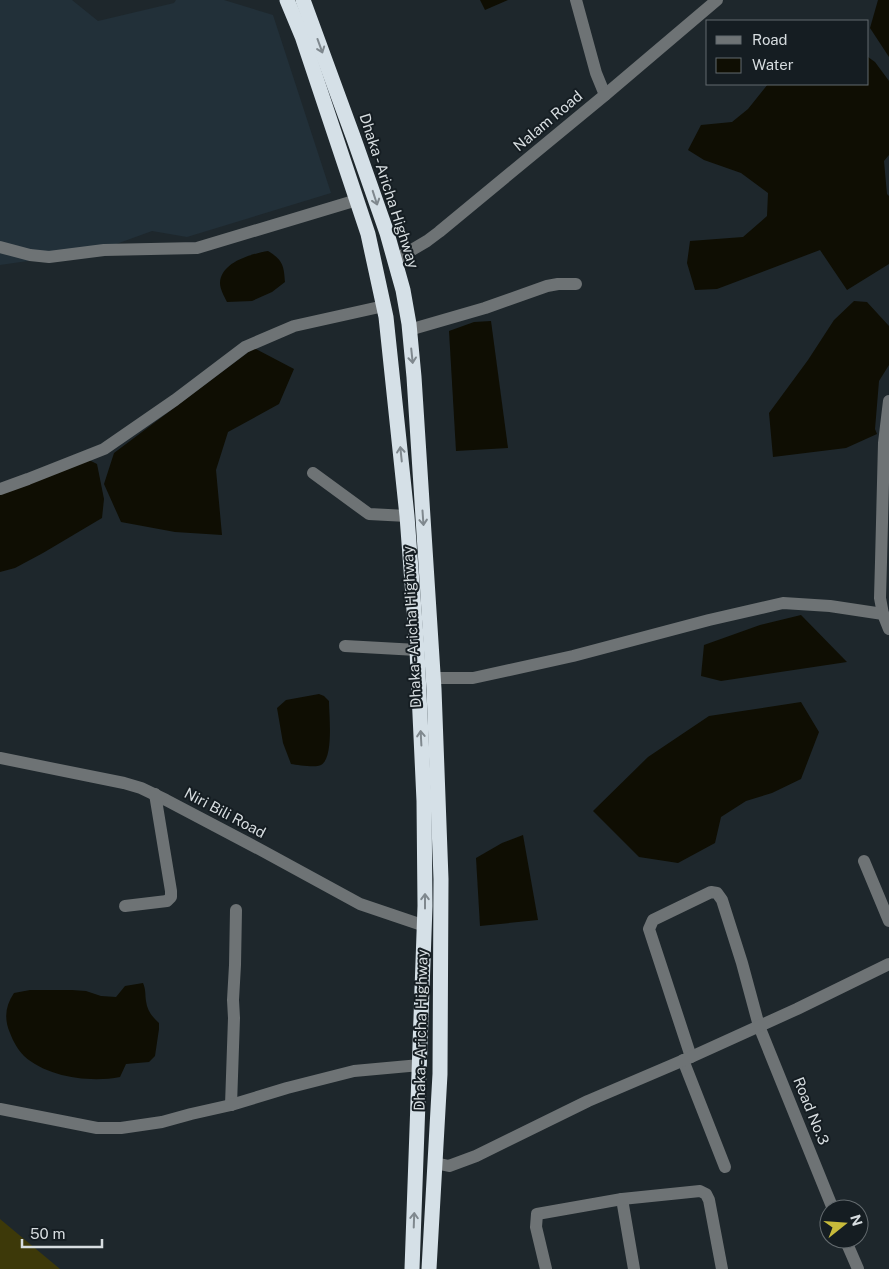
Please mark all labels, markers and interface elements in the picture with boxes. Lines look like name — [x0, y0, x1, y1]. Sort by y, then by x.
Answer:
legend — [706, 20, 869, 85]
text: Road — [752, 31, 788, 48]
one-way arrow — [316, 37, 325, 53]
text: Water — [752, 56, 794, 73]
street label: Nalam Road — [510, 87, 585, 154]
street label: Dhaka - Aricha Highway — [356, 111, 423, 271]
one-way arrow — [371, 190, 381, 206]
one-way arrow — [407, 348, 417, 364]
one-way arrow — [396, 446, 406, 462]
one-way arrow — [419, 510, 428, 526]
street label: Dhaka - Aricha Highway — [399, 546, 424, 708]
one-way arrow — [416, 730, 425, 746]
street label: Niri Bili Road — [182, 784, 269, 841]
one-way arrow — [420, 893, 430, 909]
street label: Dhaka - Aricha Highway — [411, 949, 430, 1111]
street label: Road No.3 — [790, 1074, 833, 1147]
north arrow — [819, 1199, 869, 1249]
one-way arrow — [409, 1213, 418, 1229]
text: N — [847, 1213, 866, 1228]
scale bar — [22, 1216, 102, 1248]
text: 50 m — [30, 1225, 65, 1242]

